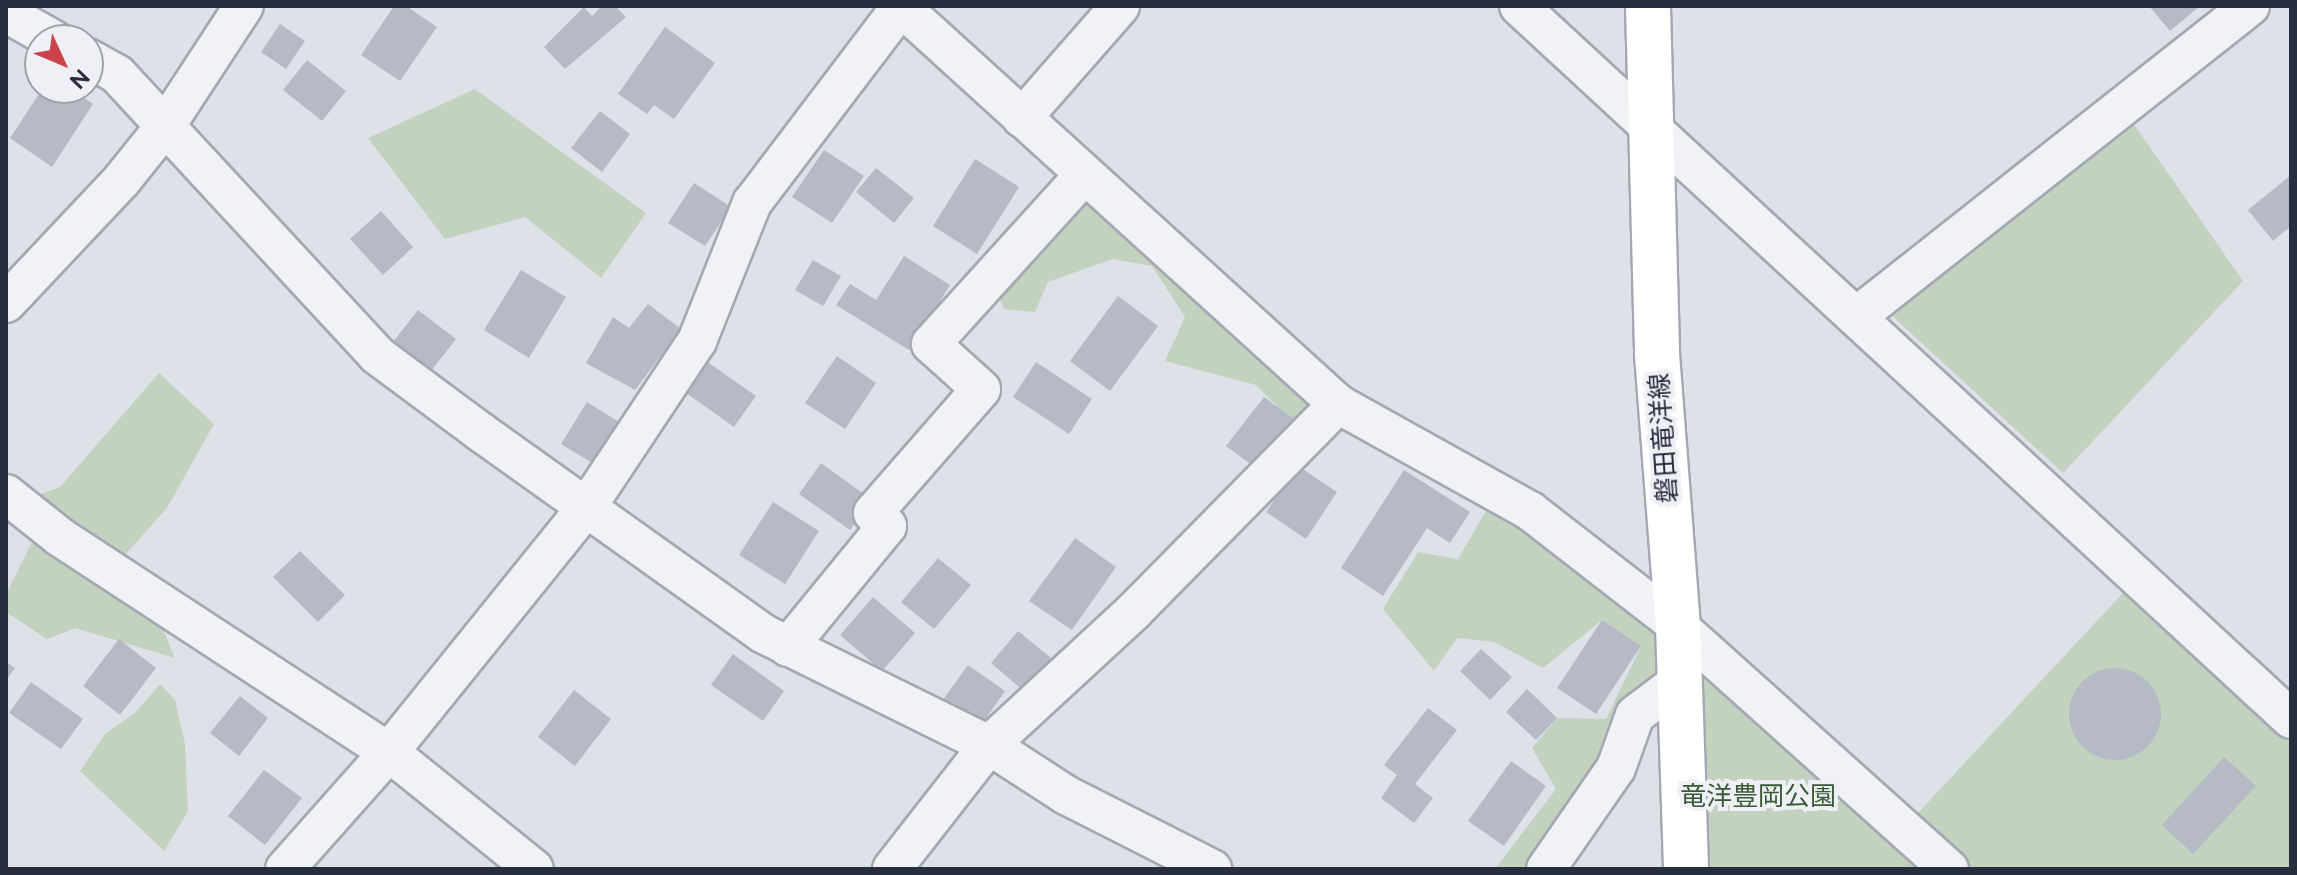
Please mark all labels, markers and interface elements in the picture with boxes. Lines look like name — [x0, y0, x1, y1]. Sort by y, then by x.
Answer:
north arrow — [24, 24, 104, 104]
text: N — [65, 64, 95, 94]
street label: 磐田竜洋線 — [1644, 372, 1684, 504]
park label: 竜洋豊岡公園 — [1680, 781, 1836, 813]

